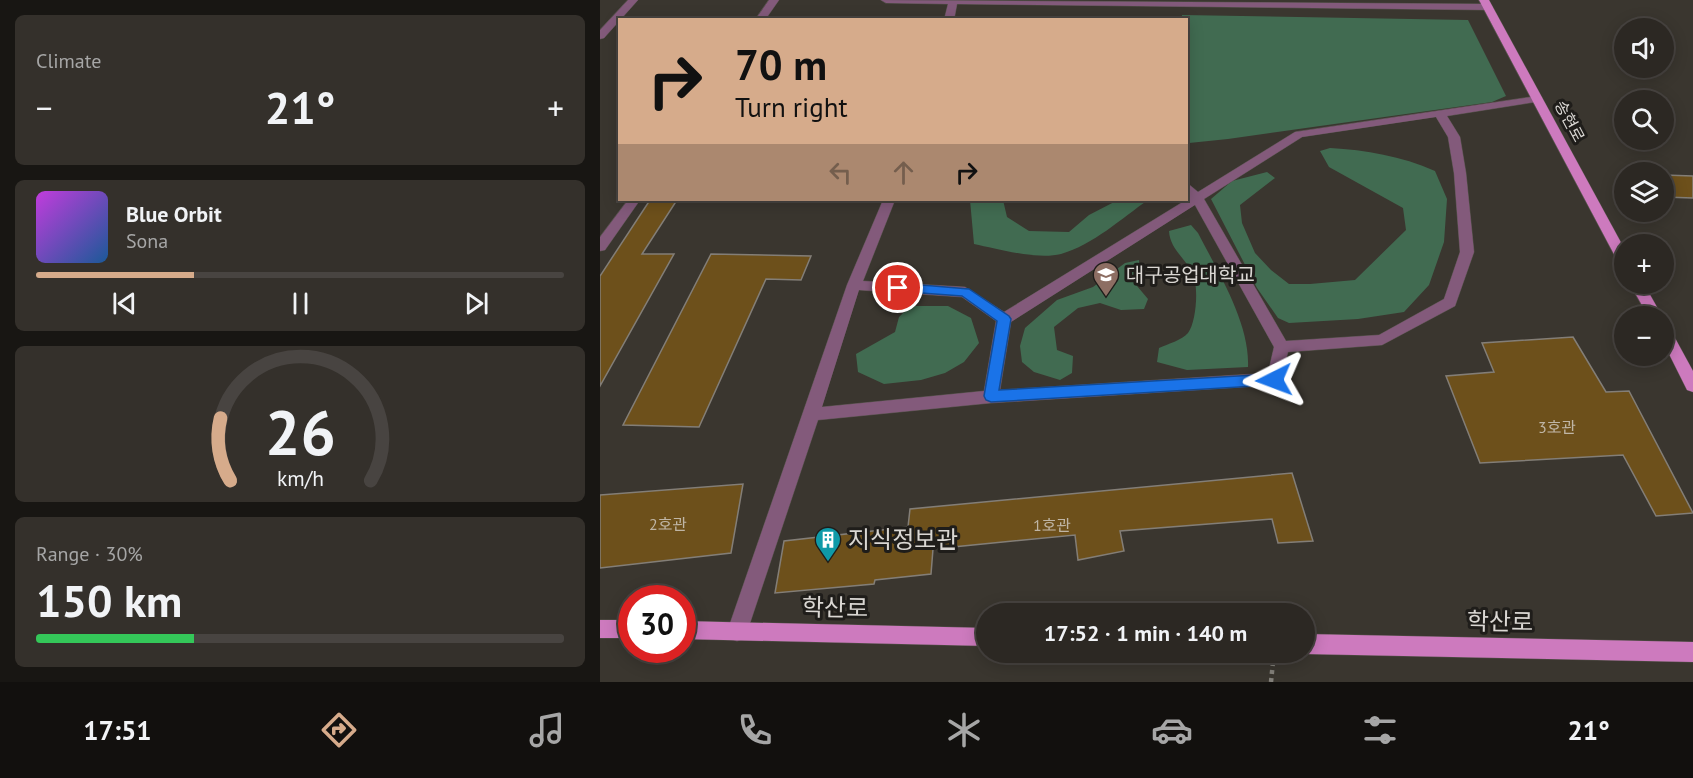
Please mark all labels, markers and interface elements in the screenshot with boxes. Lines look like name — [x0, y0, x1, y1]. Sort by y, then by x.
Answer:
map controls — [1614, 18, 1674, 366]
button: sound — [1614, 18, 1674, 78]
text: 70 m — [735, 37, 827, 92]
icon: right — [636, 42, 714, 120]
text: Climate — [36, 48, 102, 74]
text: 21° — [265, 78, 335, 136]
text: − — [36, 86, 53, 129]
text: + — [547, 86, 564, 129]
text: Turn right — [735, 90, 848, 124]
button: search — [1614, 90, 1674, 150]
street label: 송현로 — [1551, 97, 1589, 145]
icon: left — [824, 156, 857, 189]
icon: ahead — [887, 156, 920, 189]
icon: right — [950, 156, 983, 189]
button: layers — [1614, 162, 1674, 222]
text: Blue Orbit — [126, 200, 222, 228]
text: Sona — [126, 228, 168, 254]
button: + — [1614, 234, 1674, 294]
school or university icon: 대구공업대학교 — [1091, 260, 1121, 298]
pin — [872, 262, 923, 313]
place label: 대구공업대학교 — [1126, 262, 1255, 288]
icon: arrive — [881, 271, 914, 304]
icon: previous — [108, 287, 141, 320]
icon: pause — [284, 287, 317, 320]
icon: next — [460, 287, 493, 320]
button: − — [1614, 306, 1674, 366]
position arrow — [1242, 348, 1306, 412]
text: 26 — [265, 391, 335, 472]
house number: 3호관 — [1538, 417, 1576, 437]
text: km/h — [276, 464, 323, 492]
house number: 2호관 — [649, 514, 687, 534]
house number: 1호관 — [1033, 515, 1071, 535]
place label: 지식정보관 — [848, 524, 958, 555]
building icon: 지식정보관 — [813, 525, 843, 563]
text: Range · 30% — [36, 541, 143, 567]
text: 150 km — [36, 571, 182, 629]
speed limit sign: 30 — [618, 585, 696, 663]
street label: 학산로 — [802, 591, 868, 624]
street label: 학산로 — [1467, 605, 1533, 638]
text: 17:52 · 1 min · 140 m — [1044, 619, 1247, 647]
icon: directions — [318, 709, 360, 751]
icon: music — [526, 709, 568, 751]
icon: phone — [734, 709, 776, 751]
icon: climate — [943, 709, 985, 751]
icon: car — [1151, 709, 1193, 751]
icon: filters — [1359, 709, 1401, 751]
text: 17:51 — [83, 713, 152, 747]
text: 21° — [1567, 713, 1610, 747]

